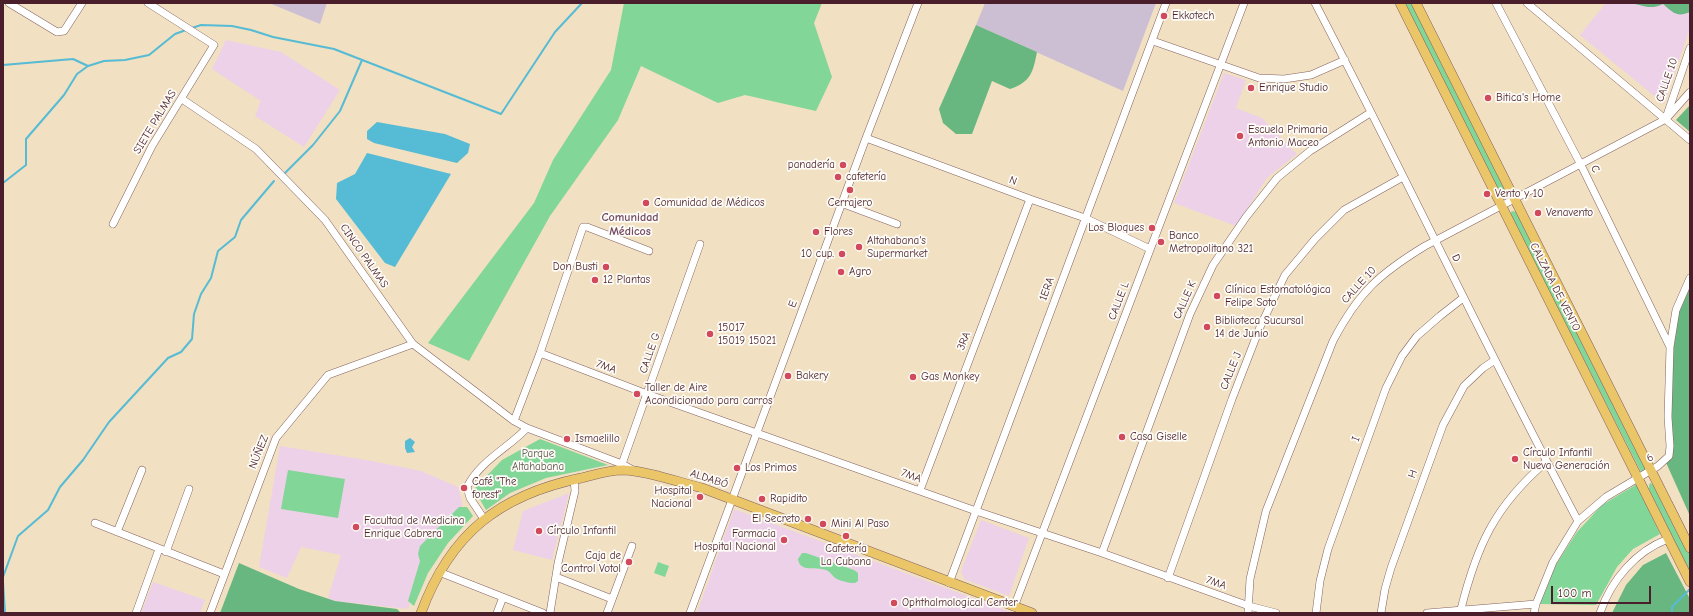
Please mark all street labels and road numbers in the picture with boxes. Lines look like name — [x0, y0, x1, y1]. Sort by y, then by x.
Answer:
street label: CALLE 10 — [1653, 56, 1681, 104]
street label: SIETE PALMAS — [131, 88, 179, 156]
street label: C — [1588, 163, 1602, 175]
street label: N — [1007, 174, 1019, 188]
street label: CINCO PALMAS — [337, 221, 391, 291]
street label: CALZADA DE VENTO — [1527, 241, 1583, 333]
street label: D — [1449, 252, 1463, 264]
street label: CALLE 10 — [1339, 264, 1379, 306]
street label: 1ERA — [1037, 275, 1057, 303]
street label: CALLE K — [1171, 279, 1199, 321]
street label: CALLE L — [1106, 280, 1132, 322]
street label: E — [786, 299, 800, 309]
street label: 3RA — [955, 330, 973, 352]
street label: CALLE G — [637, 331, 663, 375]
street label: CALLE J — [1217, 350, 1245, 392]
street label: 7MA — [594, 357, 618, 377]
street label: NÚÑEZ — [246, 433, 272, 471]
street label: I — [1349, 435, 1363, 443]
street label: 6 — [1644, 451, 1656, 465]
street label: 7MA — [899, 466, 923, 486]
street label: ALDABÓ — [688, 467, 730, 491]
street label: H — [1405, 468, 1421, 480]
street label: 7MA — [1204, 573, 1228, 593]

